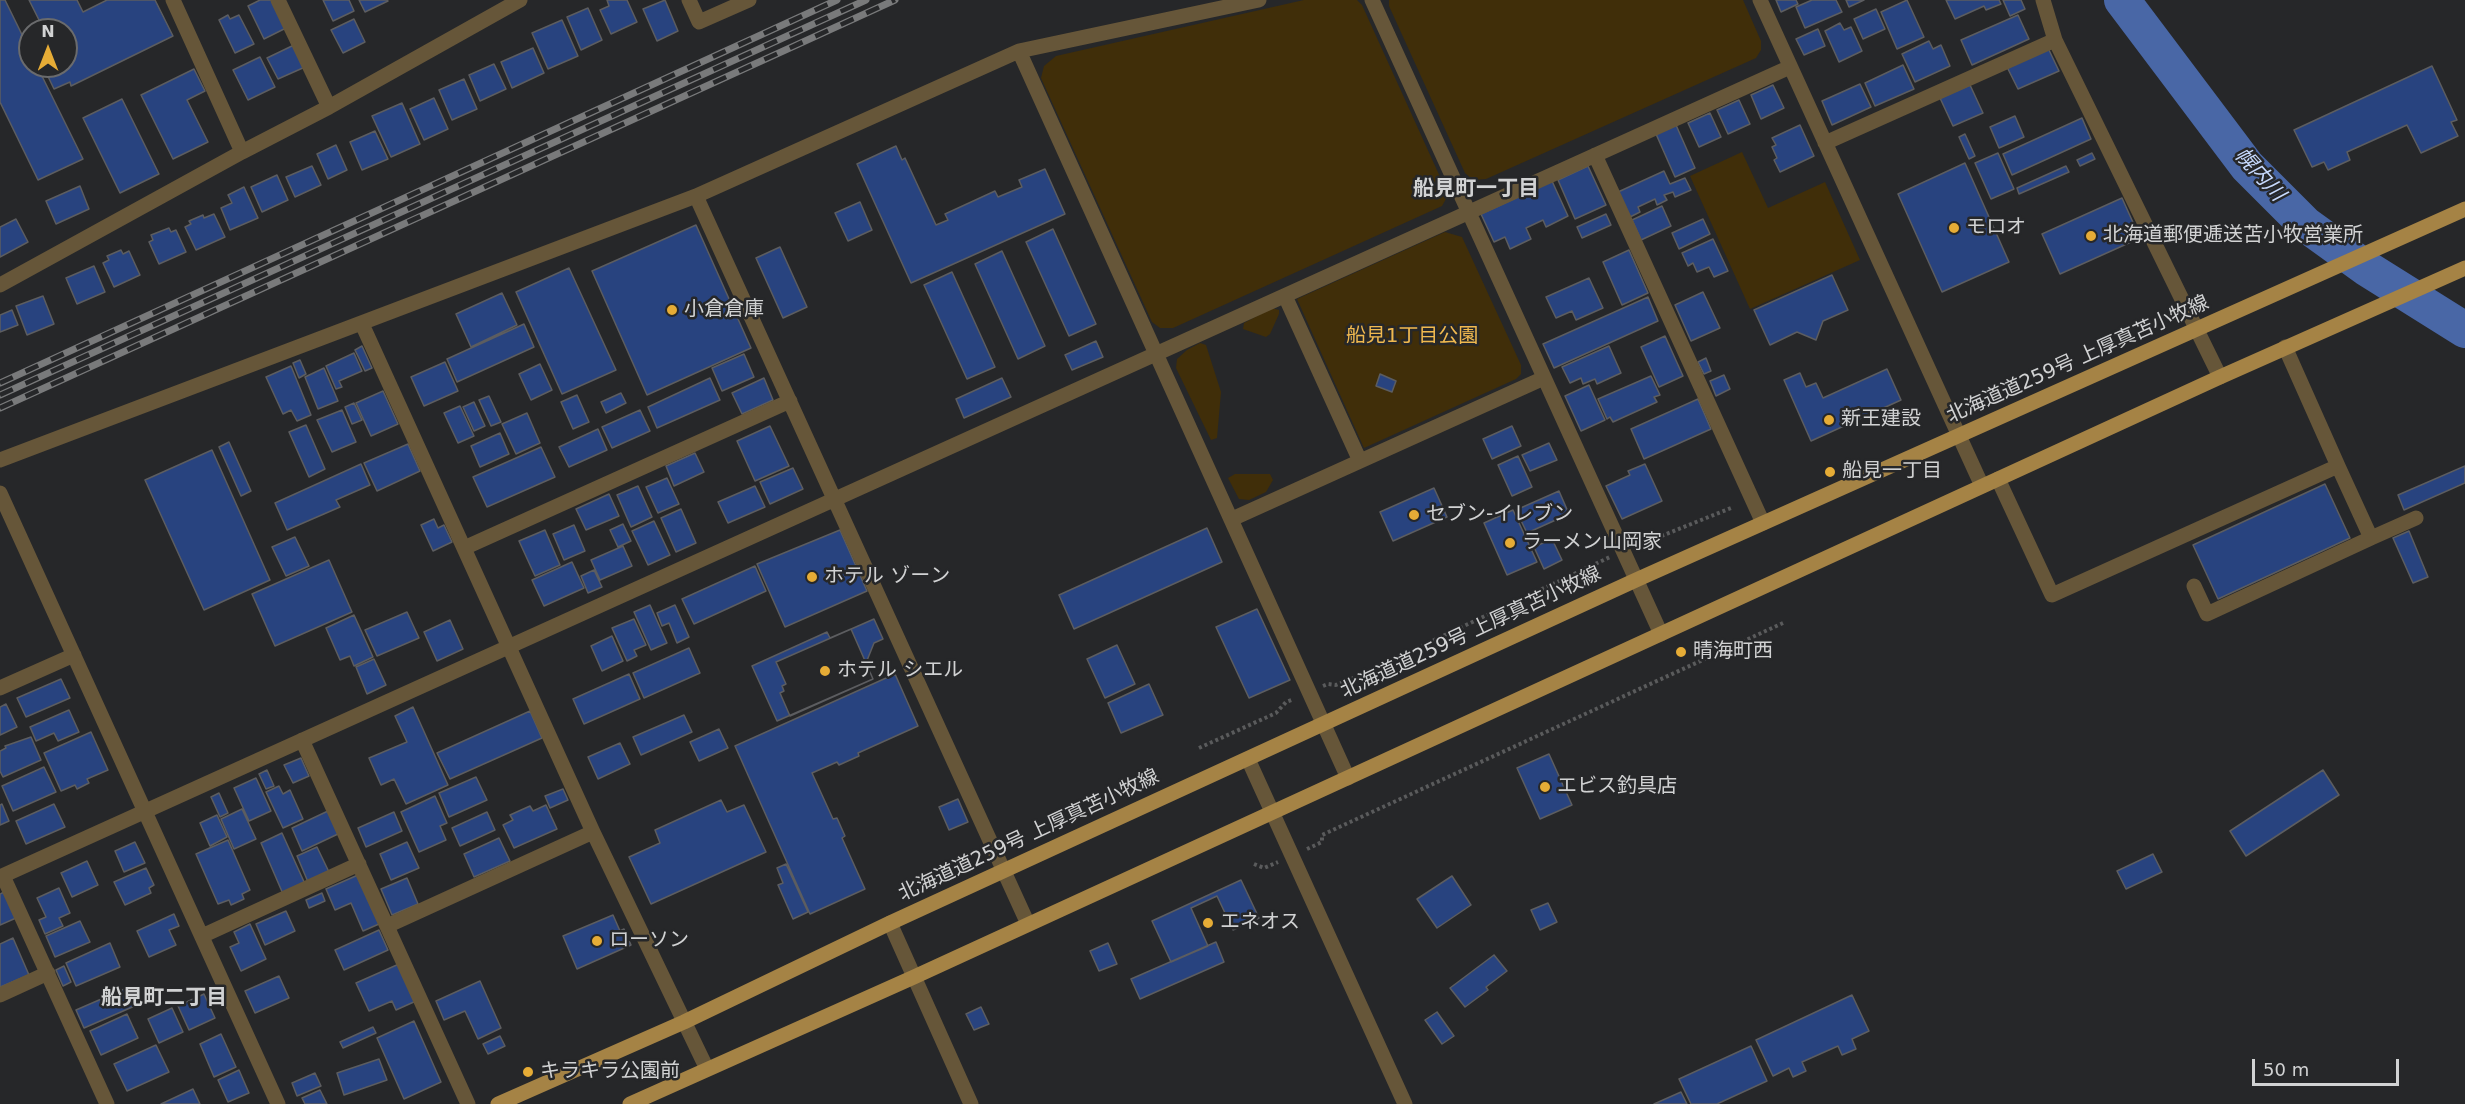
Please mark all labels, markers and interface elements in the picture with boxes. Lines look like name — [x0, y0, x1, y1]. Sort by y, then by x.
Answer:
north arrow — [18, 18, 78, 78]
text: N — [41, 22, 55, 41]
water label: 幌内川 — [2229, 143, 2289, 207]
district label: 船見町一丁目 — [1413, 177, 1539, 203]
place label: モロオ — [1966, 216, 2026, 240]
marker: モロオ — [1947, 221, 1961, 235]
place label: 北海道郵便逓送苫小牧営業所 — [2103, 224, 2363, 248]
marker: 北海道郵便逓送苫小牧営業所 — [2084, 229, 2098, 243]
street label: 北海道道259号 上厚真苫小牧線 — [1943, 291, 2213, 429]
place label: 小倉倉庫 — [684, 298, 764, 322]
marker: 小倉倉庫 — [665, 303, 679, 317]
park label: 船見1丁目公園 — [1346, 325, 1478, 349]
place label: 新王建設 — [1841, 408, 1921, 432]
marker: 新王建設 — [1822, 413, 1836, 427]
place label: 船見一丁目 — [1842, 460, 1942, 484]
marker: 船見一丁目 — [1823, 465, 1837, 479]
place label: セブン-イレブン — [1426, 503, 1573, 527]
marker: セブン-イレブン — [1407, 508, 1421, 522]
place label: ラーメン山岡家 — [1522, 531, 1662, 555]
marker: ラーメン山岡家 — [1503, 536, 1517, 550]
street label: 北海道道259号 上厚真苫小牧線 — [1337, 562, 1605, 704]
place label: ホテル ゾーン — [824, 565, 950, 589]
marker: ホテル ゾーン — [805, 570, 819, 584]
place label: 晴海町西 — [1693, 640, 1773, 664]
marker: 晴海町西 — [1674, 645, 1688, 659]
place label: ホテル シエル — [837, 659, 963, 683]
marker: ホテル シエル — [818, 664, 832, 678]
street label: 北海道道259号 上厚真苫小牧線 — [895, 765, 1163, 907]
place label: エビス釣具店 — [1557, 775, 1677, 799]
marker: エビス釣具店 — [1538, 780, 1552, 794]
place label: エネオス — [1220, 911, 1300, 935]
marker: エネオス — [1201, 916, 1215, 930]
place label: ローソン — [609, 929, 689, 953]
marker: ローソン — [590, 934, 604, 948]
district label: 船見町二丁目 — [101, 986, 227, 1012]
scale bar — [2255, 1047, 2402, 1085]
text: 50 m — [2263, 1059, 2309, 1080]
place label: キラキラ公園前 — [540, 1060, 680, 1084]
marker: キラキラ公園前 — [521, 1065, 535, 1079]

